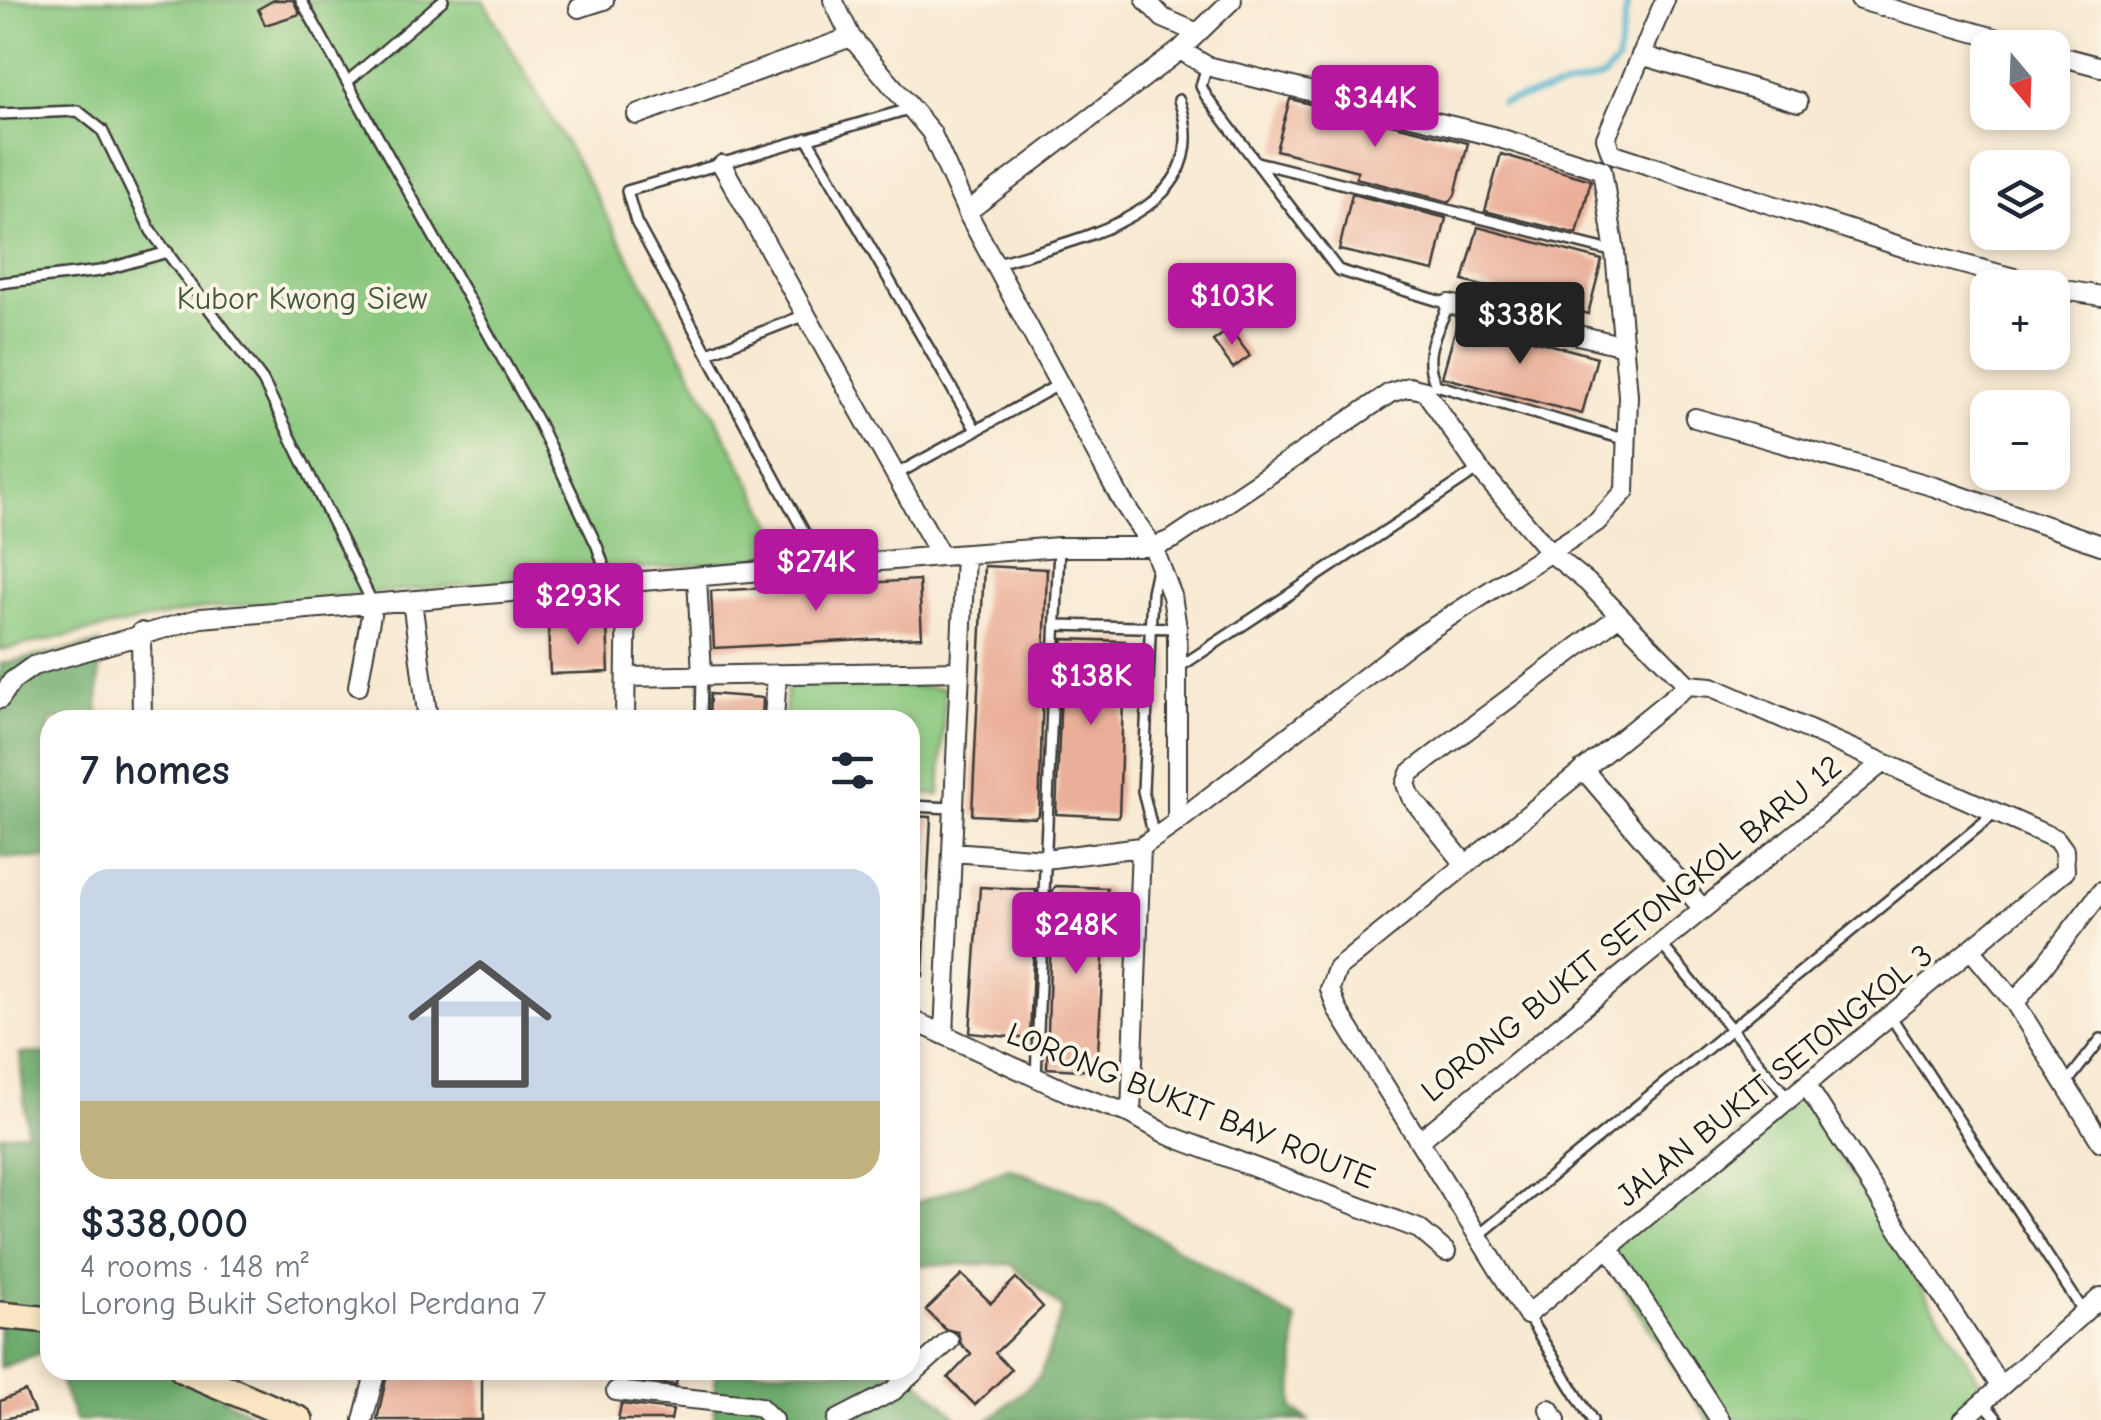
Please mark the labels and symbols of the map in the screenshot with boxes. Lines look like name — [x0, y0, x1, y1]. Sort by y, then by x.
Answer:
north arrow — [1970, 30, 2070, 130]
pin: $344K — [1305, 65, 1445, 150]
pin: $103K — [1162, 263, 1302, 348]
park label: Kubor Kwong Siew — [177, 280, 427, 317]
pin: $338K — [1450, 282, 1590, 367]
pin: $274K — [746, 529, 886, 614]
pin: $293K — [508, 563, 648, 648]
pin: $138K — [1021, 643, 1161, 728]
street label: LORONG BUKIT SETONGKOL BARU 12 — [1414, 747, 1849, 1109]
pin: $248K — [1006, 892, 1146, 977]
street label: JALAN BUKIT SETONGKOL 3 — [1609, 936, 1940, 1214]
street label: LORONG BUKIT BAY ROUTE — [1001, 1015, 1380, 1196]

